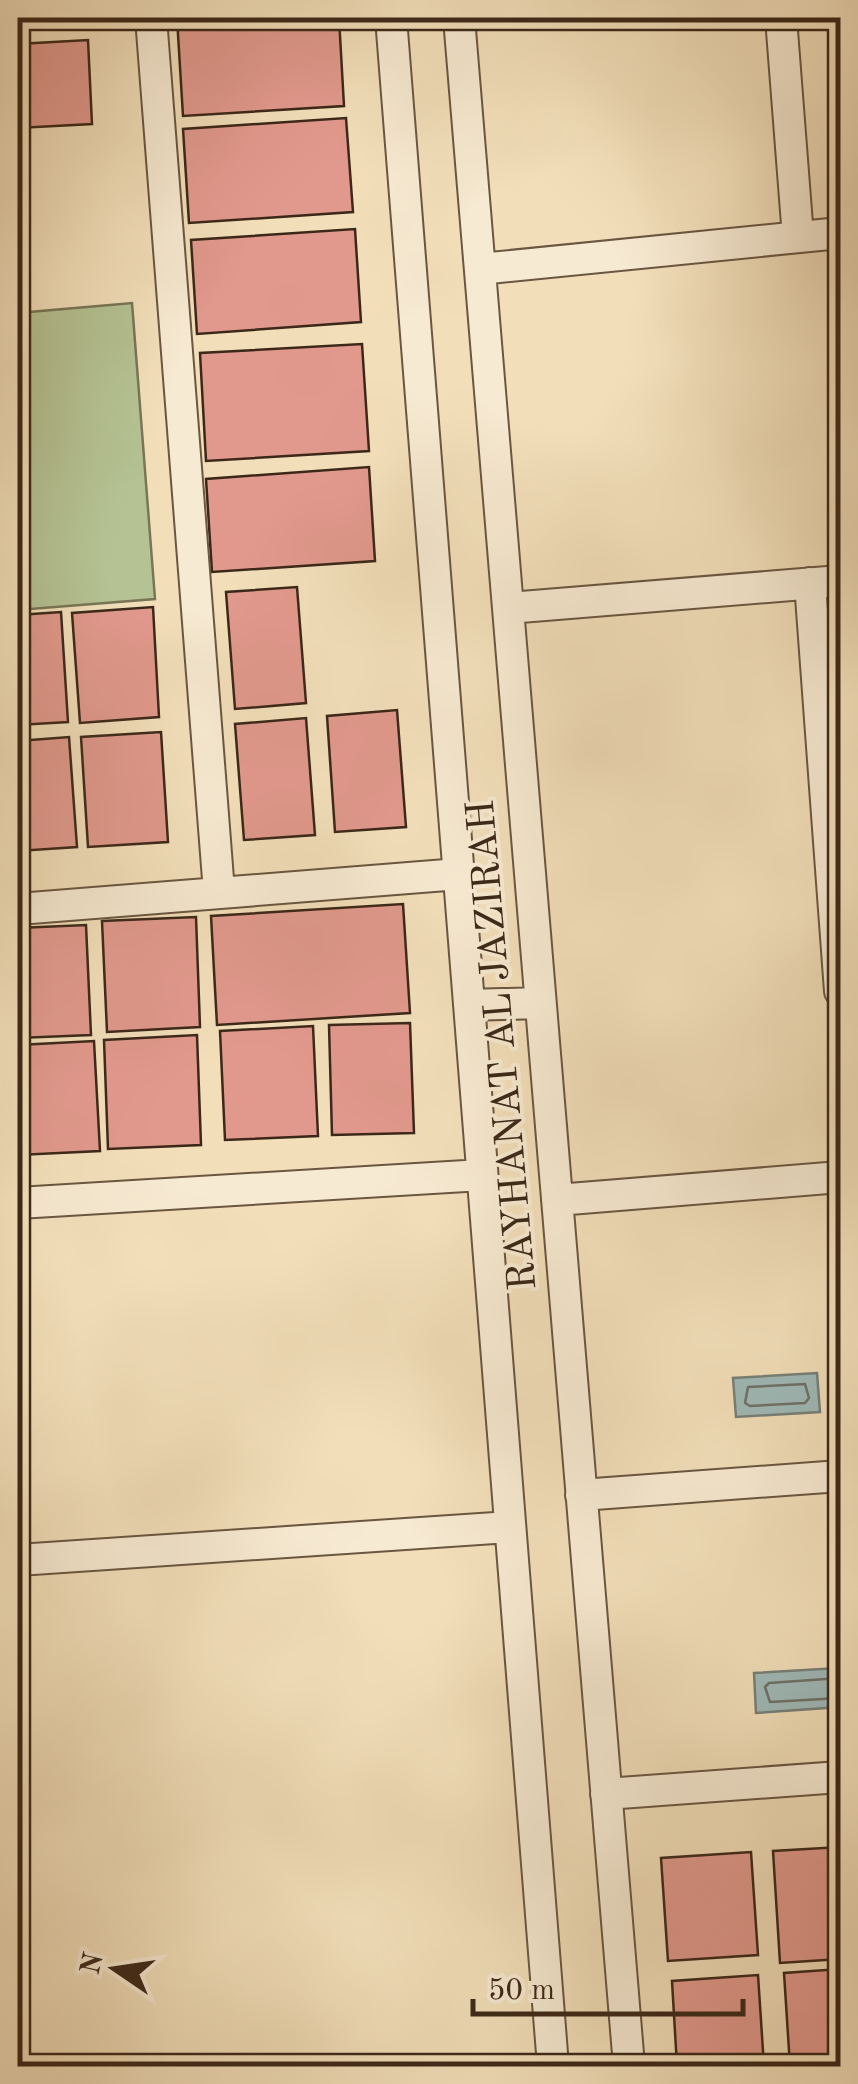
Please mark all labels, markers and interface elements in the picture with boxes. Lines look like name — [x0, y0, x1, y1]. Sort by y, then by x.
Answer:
street label: RAYHANAT AL JAZIRAH — [463, 798, 545, 1292]
north arrow — [65, 1919, 165, 2019]
text: N — [78, 1950, 110, 1978]
scale bar — [473, 1954, 743, 2016]
text: 50 m — [488, 1976, 555, 2006]

